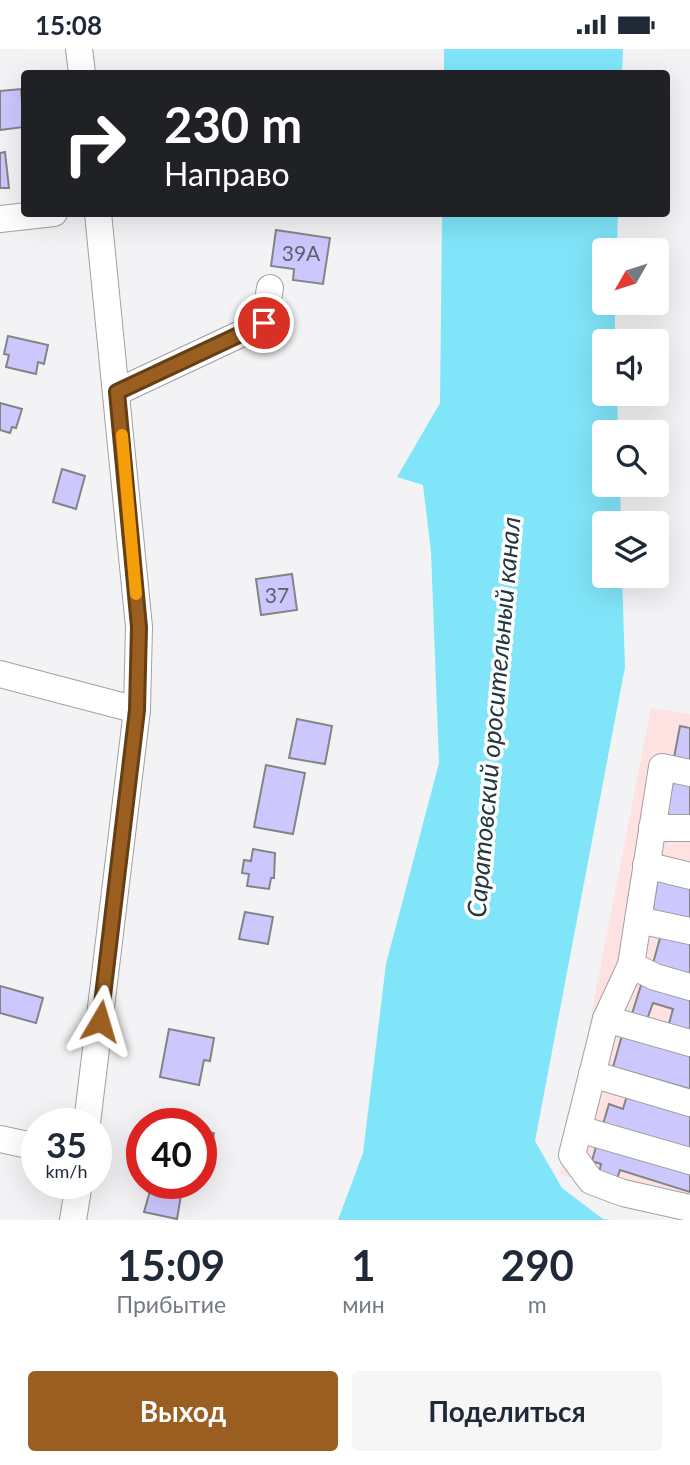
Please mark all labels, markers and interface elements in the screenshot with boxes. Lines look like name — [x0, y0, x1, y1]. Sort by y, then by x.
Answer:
text: 15:08 — [35, 9, 102, 41]
text: 230 m — [164, 95, 302, 153]
icon: right — [49, 98, 140, 189]
text: Направо — [164, 154, 290, 193]
north arrow — [592, 238, 668, 315]
map controls — [592, 238, 669, 588]
house number: 39А — [282, 240, 321, 265]
pin — [234, 293, 294, 353]
icon: arrive — [245, 304, 283, 342]
button: sound — [592, 329, 669, 406]
button: search — [592, 420, 669, 497]
button: layers — [592, 511, 669, 588]
water label: Саратовский оросительный канал — [460, 515, 526, 919]
house number: 37 — [265, 582, 289, 607]
position arrow — [63, 984, 137, 1058]
speed limit sign: 40 — [126, 1108, 217, 1199]
text: 35 — [46, 1123, 87, 1165]
text: km/h — [45, 1160, 88, 1182]
text: 15:09 — [117, 1240, 225, 1290]
text: 1 — [351, 1240, 376, 1290]
text: 290 — [501, 1240, 574, 1290]
text: Прибытие — [116, 1290, 226, 1318]
text: мин — [342, 1290, 385, 1318]
text: m — [528, 1290, 547, 1318]
button: Выход — [28, 1371, 338, 1451]
button: Поделиться — [352, 1371, 662, 1451]

